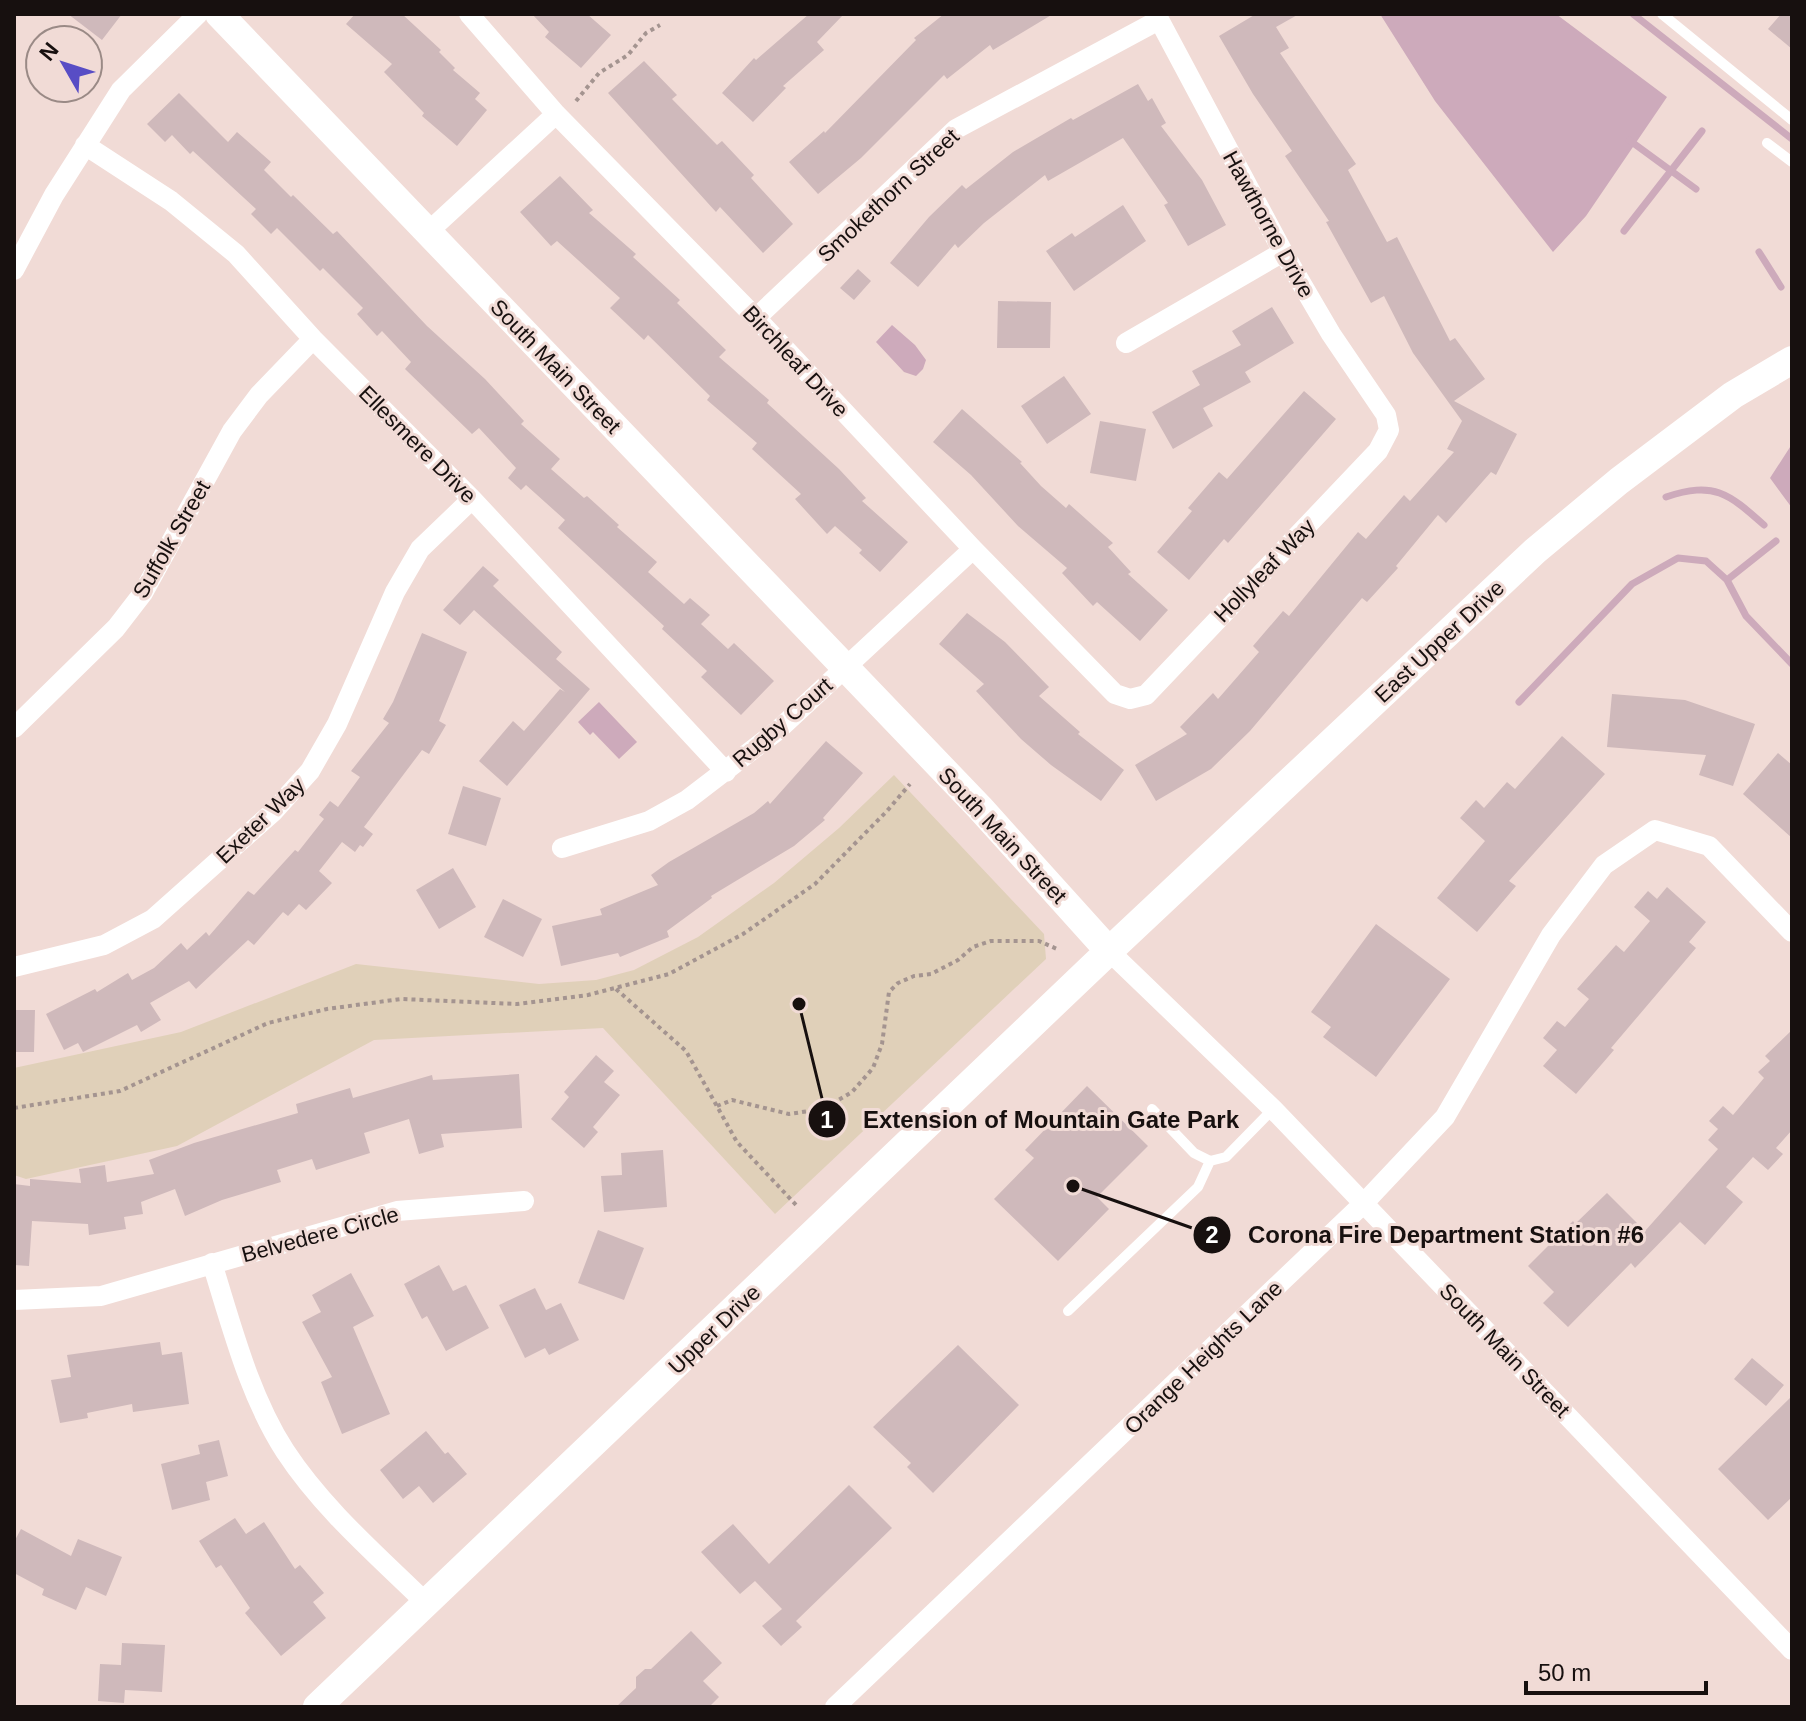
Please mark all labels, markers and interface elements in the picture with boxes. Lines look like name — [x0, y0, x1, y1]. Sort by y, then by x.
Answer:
north arrow — [24, 24, 104, 104]
text: N — [34, 38, 64, 66]
street label: Smokethorn Street — [813, 124, 964, 267]
street label: Hawthorne Drive — [1218, 147, 1319, 302]
street label: South Main Street — [485, 294, 626, 438]
street label: Birchleaf Drive — [738, 301, 854, 422]
street label: Ellesmere Drive — [354, 381, 481, 508]
street label: Suffolk Street — [128, 476, 215, 603]
street label: Hollyleaf Way — [1209, 514, 1320, 627]
street label: East Upper Drive — [1370, 575, 1509, 708]
street label: Rugby Court — [728, 672, 837, 772]
street label: South Main Street — [933, 762, 1072, 908]
street label: Exeter Way — [211, 772, 310, 869]
callout: Extension of Mountain Gate Park — [807, 1095, 1255, 1143]
text: 1 — [820, 1106, 834, 1133]
text: Extension of Mountain Gate Park — [863, 1106, 1240, 1133]
street label: Belvedere Circle — [239, 1202, 401, 1267]
callout: Corona Fire Department Station #6 — [1192, 1211, 1660, 1259]
text: 2 — [1205, 1221, 1219, 1248]
text: Corona Fire Department Station #6 — [1248, 1221, 1644, 1248]
street label: Orange Heights Lane — [1119, 1276, 1287, 1439]
street label: South Main Street — [1434, 1278, 1575, 1422]
street label: Upper Drive — [663, 1280, 765, 1379]
scale bar — [1526, 1645, 1706, 1695]
text: 50 m — [1538, 1659, 1591, 1686]

